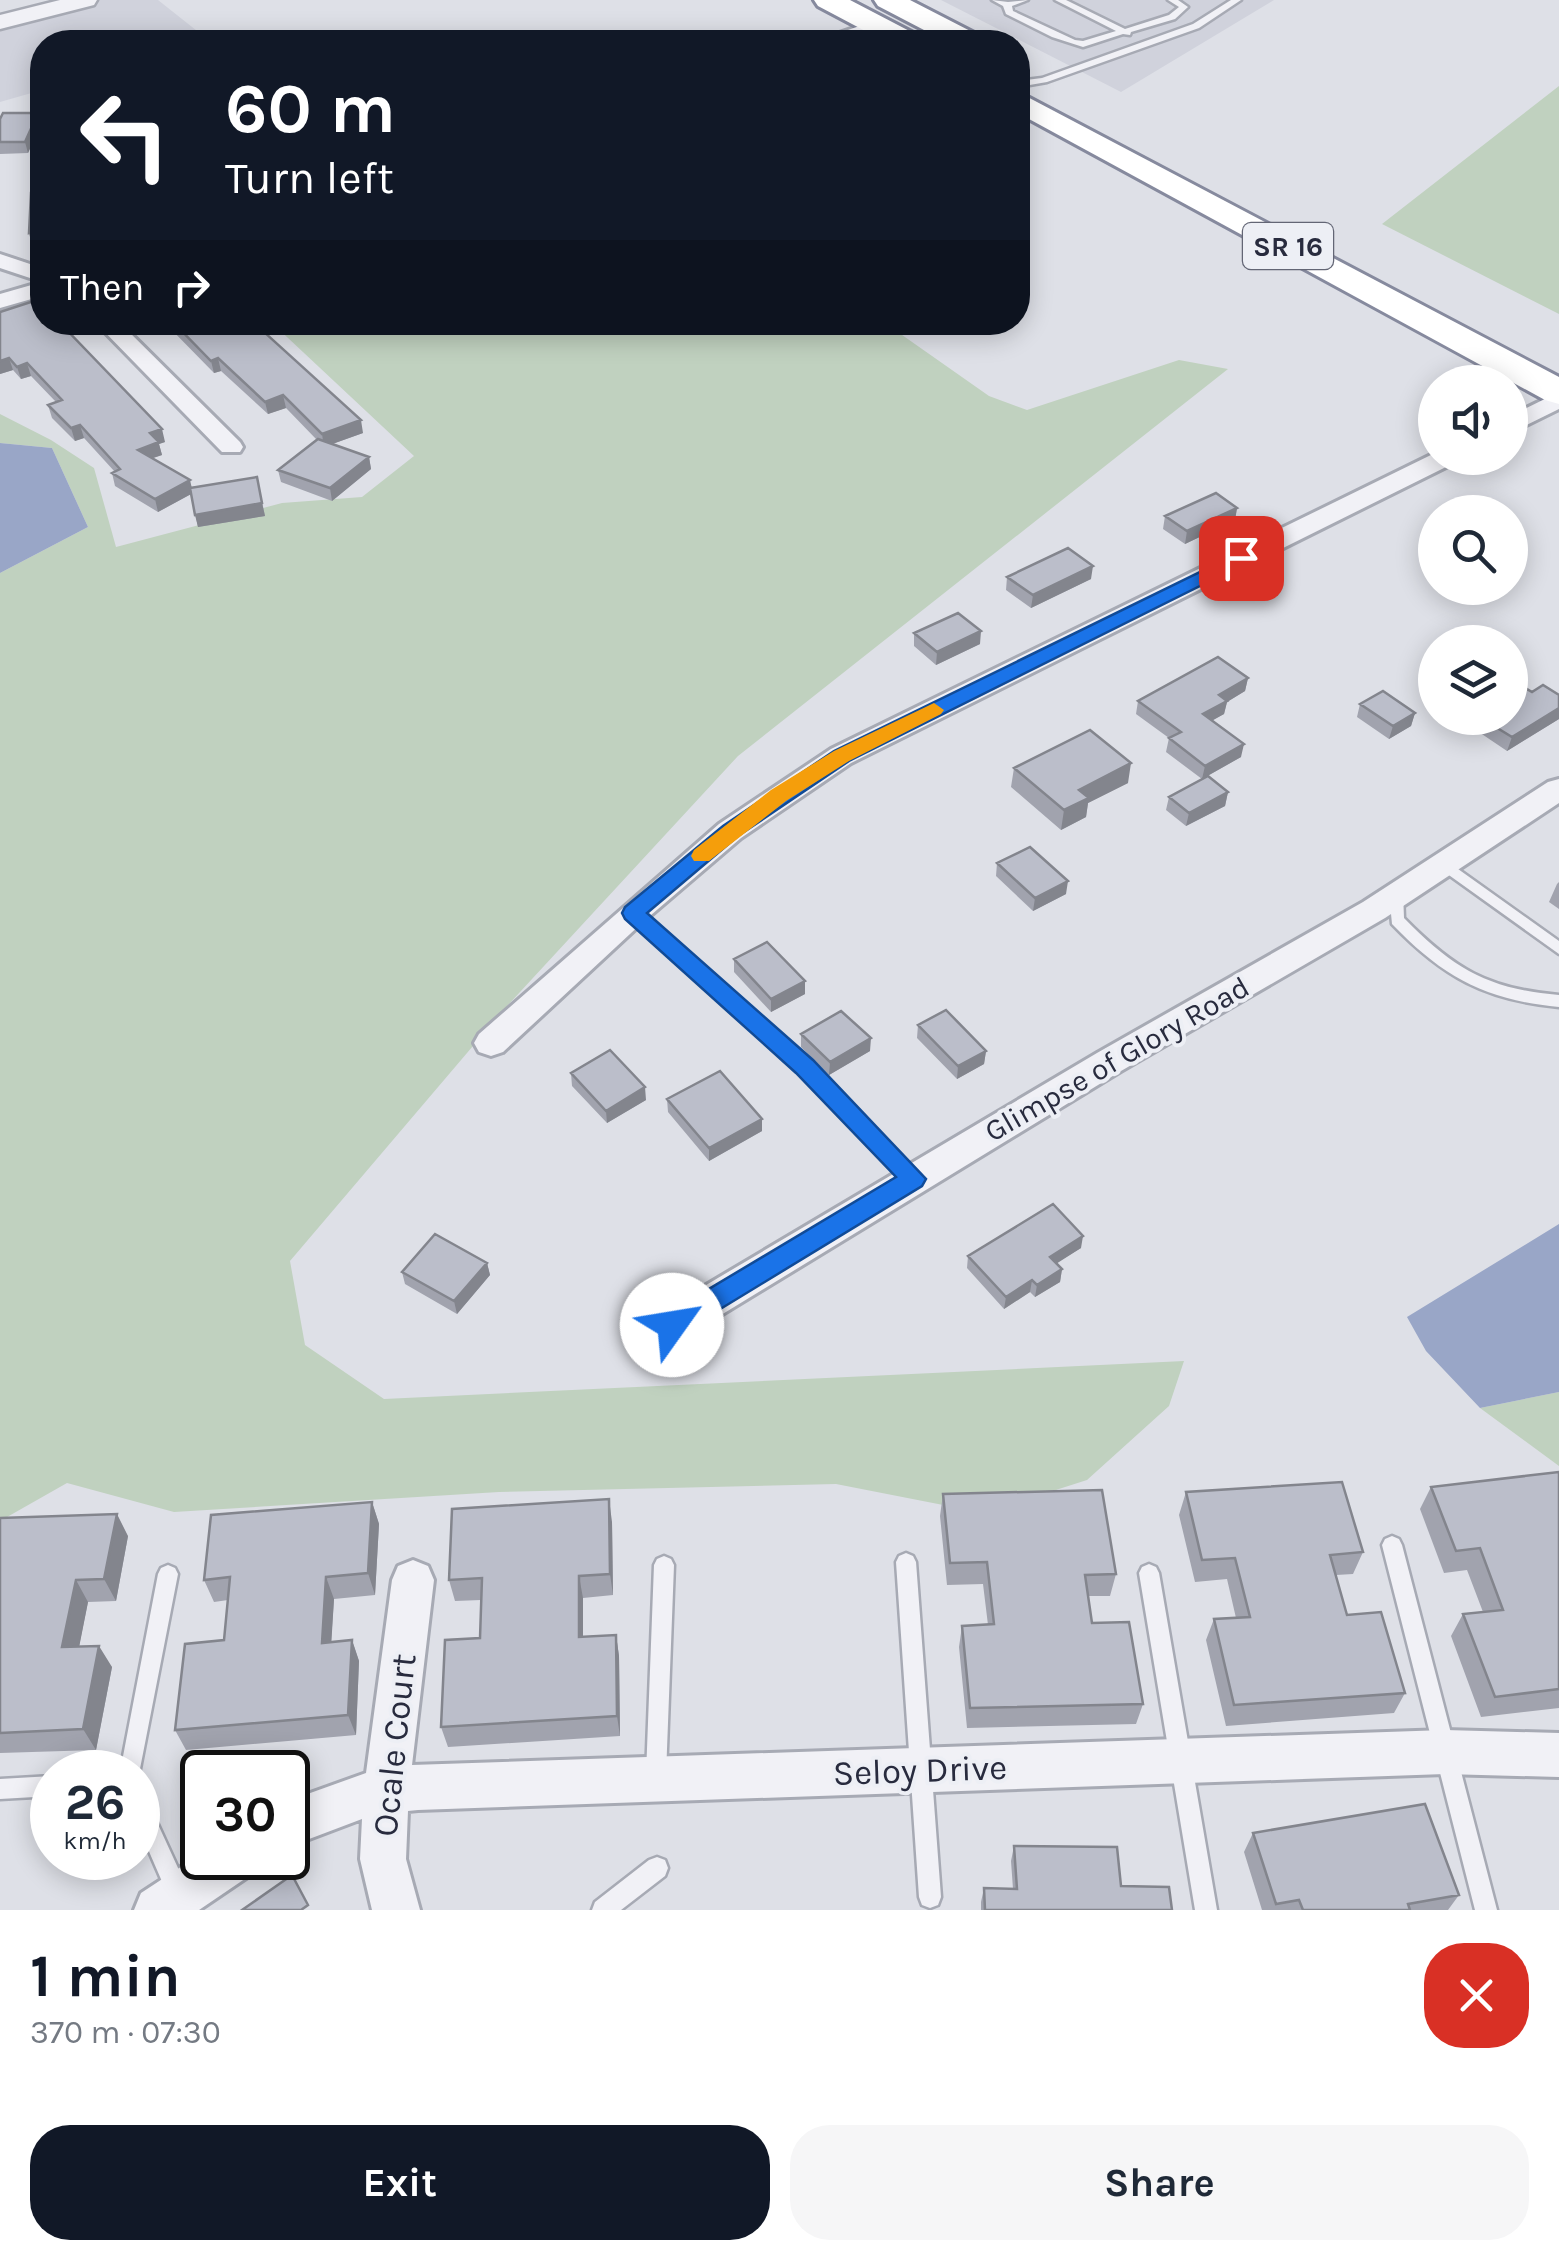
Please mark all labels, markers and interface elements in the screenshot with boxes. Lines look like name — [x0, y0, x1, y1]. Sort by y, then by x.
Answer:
text: 60 m — [225, 68, 396, 150]
icon: left — [60, 70, 190, 200]
text: Turn left — [225, 152, 394, 204]
road number: SR 16 — [1243, 223, 1333, 269]
icon: right — [164, 260, 219, 315]
text: Then — [60, 265, 144, 310]
map controls — [1418, 365, 1528, 735]
button: sound — [1418, 365, 1528, 475]
button: search — [1418, 495, 1528, 605]
pin — [1199, 516, 1284, 601]
icon: arrive — [1214, 531, 1269, 586]
button: layers — [1418, 625, 1528, 735]
street label: Glimpse of Glory Road — [978, 969, 1256, 1149]
position arrow — [620, 1273, 724, 1377]
street label: Ocale Court — [365, 1652, 424, 1838]
street label: Seloy Drive — [832, 1747, 1008, 1794]
speed limit sign: 30 — [180, 1750, 310, 1880]
text: 26 — [65, 1773, 125, 1832]
text: km/h — [63, 1826, 127, 1855]
text: 1 min — [30, 1941, 181, 2011]
button: close — [1424, 1943, 1529, 2048]
text: 370 m · 07:30 — [30, 2014, 221, 2051]
button: Exit — [30, 2125, 770, 2240]
button: Share — [790, 2125, 1529, 2240]

